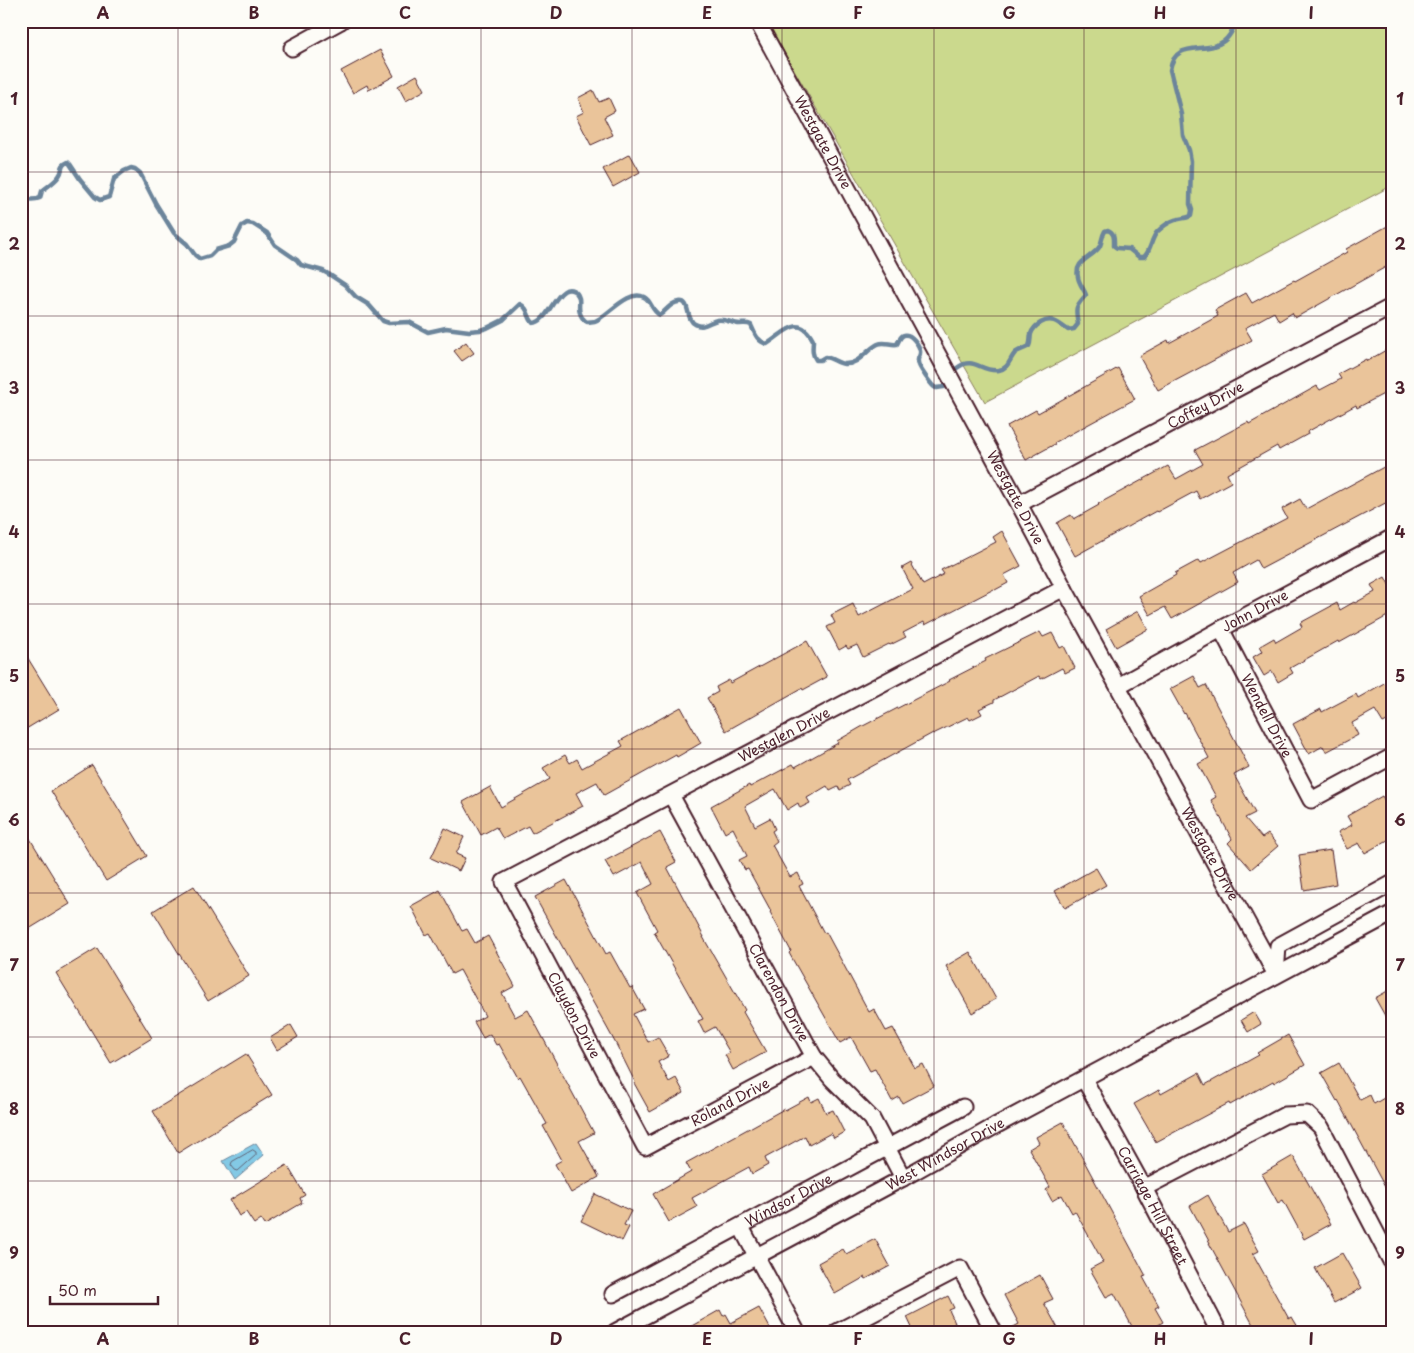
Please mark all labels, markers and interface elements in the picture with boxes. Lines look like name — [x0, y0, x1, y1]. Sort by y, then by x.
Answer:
text: A — [97, 0, 110, 24]
text: B — [249, 0, 260, 24]
text: C — [399, 0, 411, 24]
text: D — [550, 0, 562, 24]
text: E — [702, 0, 712, 24]
text: F — [853, 0, 863, 24]
text: G — [1002, 0, 1016, 24]
text: H — [1154, 0, 1166, 24]
text: I — [1308, 0, 1314, 24]
text: 1 — [10, 86, 18, 110]
text: 1 — [1396, 86, 1404, 110]
street label: Westgate Drive — [789, 91, 857, 193]
text: 2 — [8, 231, 20, 255]
text: 2 — [1394, 231, 1406, 255]
text: 3 — [9, 375, 19, 399]
text: 3 — [1395, 375, 1405, 399]
street label: Coffey Drive — [1163, 376, 1247, 434]
street label: Westgate Drive — [982, 447, 1050, 548]
text: 4 — [9, 519, 20, 543]
text: 4 — [1395, 519, 1406, 543]
street label: John Drive — [1217, 584, 1292, 637]
text: 5 — [9, 663, 19, 687]
text: 5 — [1395, 663, 1405, 687]
street label: Wendell Drive — [1236, 670, 1298, 761]
street label: Westglen Drive — [734, 702, 833, 767]
street label: Westgate Drive — [1176, 803, 1244, 904]
text: 6 — [8, 807, 20, 831]
text: 6 — [1394, 807, 1406, 831]
street label: Clarendon Drive — [744, 939, 815, 1045]
text: 7 — [9, 952, 19, 976]
text: 7 — [1395, 952, 1405, 976]
street label: Claydon Drive — [543, 968, 606, 1062]
street label: Roland Drive — [687, 1072, 773, 1131]
text: 8 — [9, 1096, 19, 1120]
text: 8 — [1395, 1096, 1405, 1120]
street label: West Windsor Drive — [882, 1112, 1008, 1195]
street label: Carriage Hill Street — [1113, 1142, 1193, 1269]
street label: Windsor Drive — [741, 1168, 836, 1232]
text: 9 — [9, 1240, 19, 1264]
text: 9 — [1395, 1240, 1405, 1264]
scale bar — [50, 1273, 158, 1305]
text: 50 m — [58, 1278, 97, 1301]
text: A — [97, 1326, 110, 1350]
text: B — [249, 1326, 260, 1350]
text: C — [399, 1326, 411, 1350]
text: D — [550, 1326, 562, 1350]
text: E — [702, 1326, 712, 1350]
text: F — [853, 1326, 863, 1350]
text: G — [1002, 1326, 1016, 1350]
text: H — [1154, 1326, 1166, 1350]
text: I — [1308, 1326, 1314, 1350]

